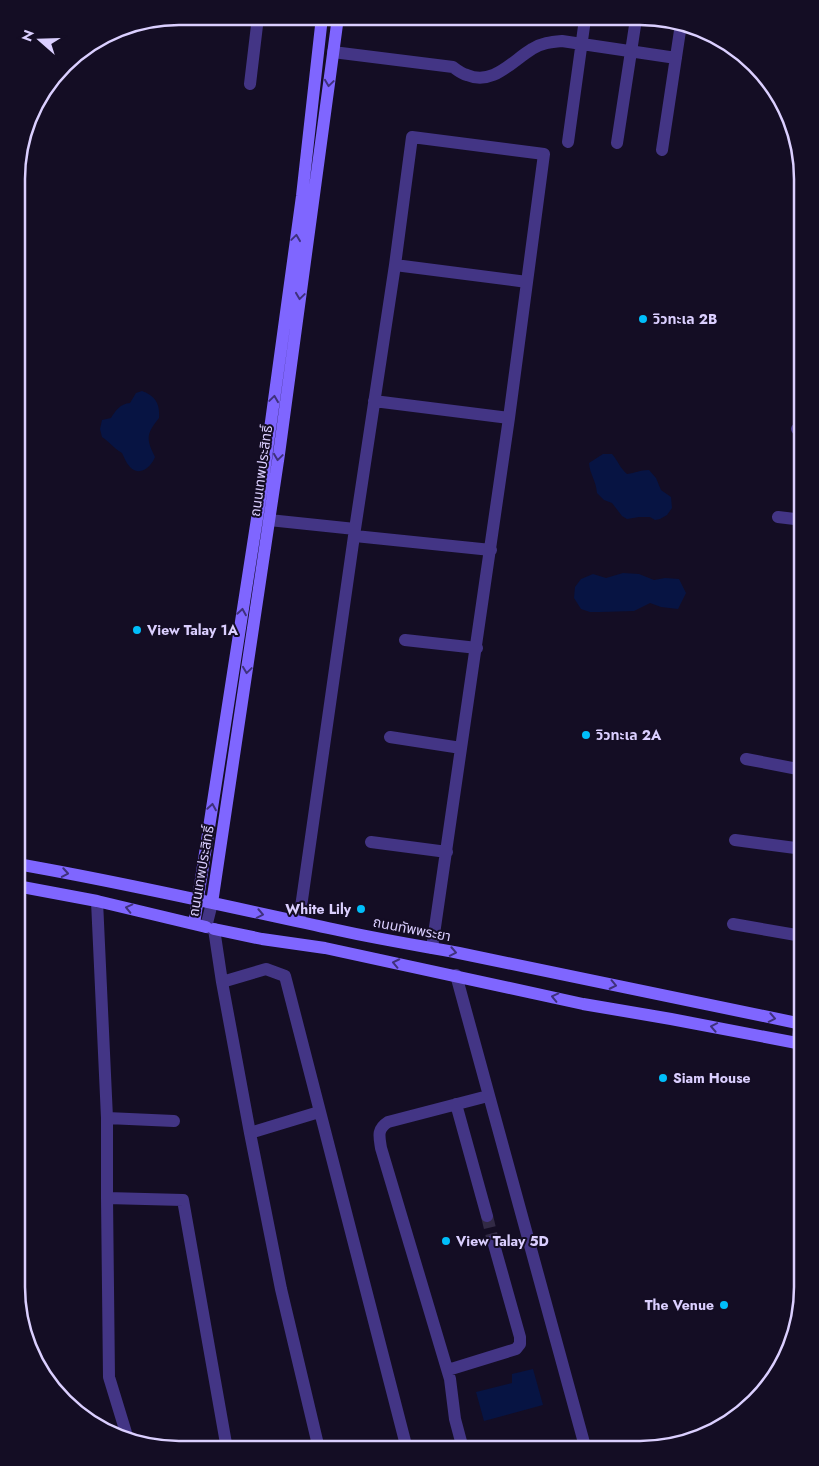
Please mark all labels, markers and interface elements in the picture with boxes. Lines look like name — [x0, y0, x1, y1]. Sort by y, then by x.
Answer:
north arrow — [15, 15, 65, 65]
text: N — [16, 27, 39, 44]
one-way arrow — [324, 79, 335, 87]
one-way arrow — [290, 234, 301, 242]
one-way arrow — [295, 292, 306, 300]
place label: วิวทะเล 2B — [653, 309, 717, 329]
marker: วิวทะเล 2B — [637, 313, 649, 325]
one-way arrow — [268, 395, 279, 403]
street label: ถนนเทพประสิทธิ์ — [245, 424, 277, 518]
one-way arrow — [274, 453, 284, 461]
one-way arrow — [237, 607, 247, 616]
place label: View Talay 1A — [146, 620, 239, 640]
marker: View Talay 1A — [131, 624, 143, 636]
one-way arrow — [243, 665, 253, 674]
place label: วิวทะเล 2A — [596, 725, 662, 745]
marker: วิวทะเล 2A — [580, 729, 592, 741]
one-way arrow — [206, 802, 217, 810]
street label: ถนนเทพประสิทธิ์ — [183, 824, 219, 918]
one-way arrow — [60, 867, 69, 877]
place label: White Lily — [285, 899, 352, 919]
one-way arrow — [124, 903, 133, 914]
marker: White Lily — [355, 903, 367, 915]
one-way arrow — [255, 908, 264, 918]
street label: ถนนทัพพระยา — [371, 912, 453, 946]
one-way arrow — [449, 946, 458, 957]
one-way arrow — [391, 958, 400, 969]
one-way arrow — [608, 979, 617, 989]
one-way arrow — [550, 993, 559, 1003]
one-way arrow — [767, 1012, 776, 1023]
one-way arrow — [710, 1023, 719, 1033]
place label: Siam House — [673, 1068, 751, 1088]
marker: Siam House — [657, 1072, 669, 1084]
place label: View Talay 5D — [455, 1231, 549, 1251]
marker: View Talay 5D — [440, 1235, 452, 1247]
place label: The Venue — [645, 1295, 714, 1315]
marker: The Venue — [718, 1299, 730, 1311]

